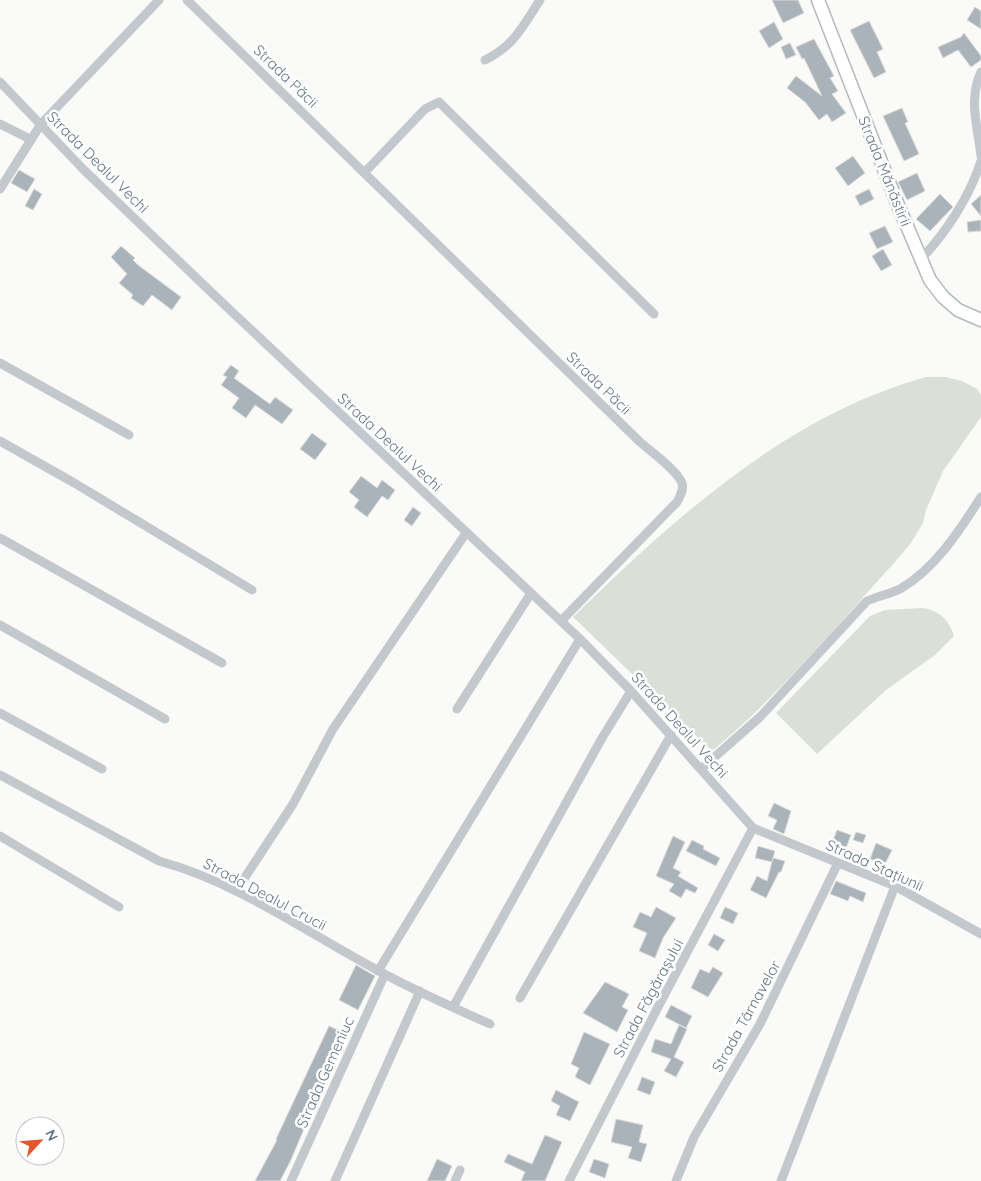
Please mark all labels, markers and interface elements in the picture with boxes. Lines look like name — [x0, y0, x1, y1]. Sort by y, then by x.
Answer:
street label: Strada Păcii — [250, 40, 322, 112]
street label: Strada Dealul Vechi — [43, 107, 153, 217]
street label: Strada Mănăstirii — [854, 113, 916, 229]
street label: Strada Păcii — [563, 347, 635, 419]
street label: Strada Dealul Vechi — [334, 389, 446, 495]
street label: Strada Dealul Vechi — [627, 668, 733, 782]
street label: Strada Stațiunii — [823, 835, 927, 895]
street label: Strada Dealul Crucii — [200, 854, 330, 934]
street label: Strada Făgărașului — [609, 935, 687, 1061]
street label: Strada Târnavelor — [707, 957, 785, 1075]
street label: Strada Gemeniuc — [292, 1013, 358, 1131]
north arrow — [15, 1116, 65, 1166]
text: N — [41, 1127, 62, 1144]

